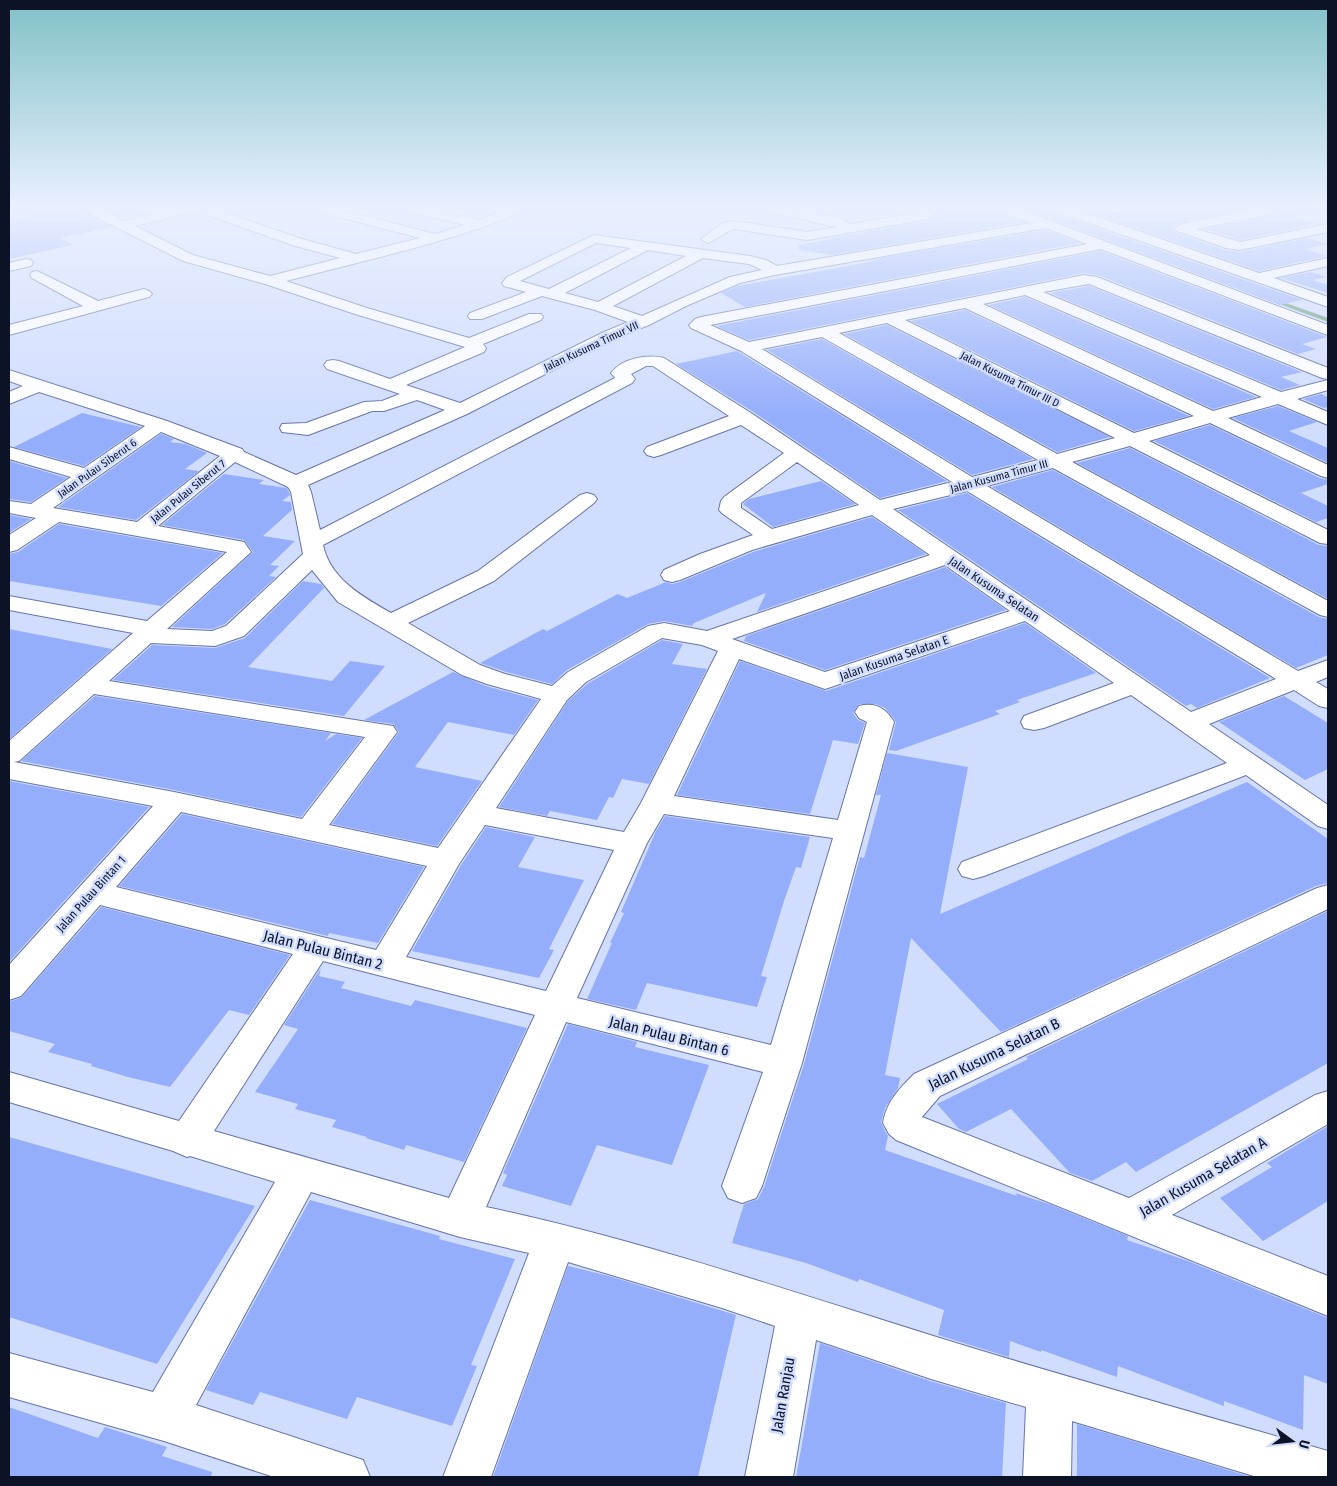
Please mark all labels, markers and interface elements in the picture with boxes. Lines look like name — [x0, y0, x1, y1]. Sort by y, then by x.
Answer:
street label: Jalan Kusuma Timur VII — [542, 319, 641, 374]
street label: Jalan Kusuma Timur III D — [958, 349, 1061, 410]
street label: Jalan Pulau Siberut 6 — [55, 436, 140, 501]
street label: Jalan Pulau Siberut 7 — [148, 457, 229, 526]
street label: Jalan Kusuma Timur III — [949, 457, 1049, 496]
street label: Jalan Kusuma Selatan — [946, 554, 1042, 624]
street label: Jalan Kusuma Selatan E — [838, 633, 951, 683]
street label: Jalan Pulau Bintan 1 — [53, 853, 129, 935]
street label: Jalan Pulau Bintan 2 — [262, 927, 385, 974]
street label: Jalan Pulau Bintan 6 — [607, 1012, 731, 1060]
street label: Jalan Kusuma Selatan B — [925, 1014, 1063, 1094]
street label: Jalan Kusuma Selatan A — [1136, 1133, 1270, 1221]
street label: Jalan Ranjau — [768, 1356, 798, 1434]
north arrow — [1267, 1416, 1317, 1466]
text: U — [1295, 1438, 1313, 1450]

